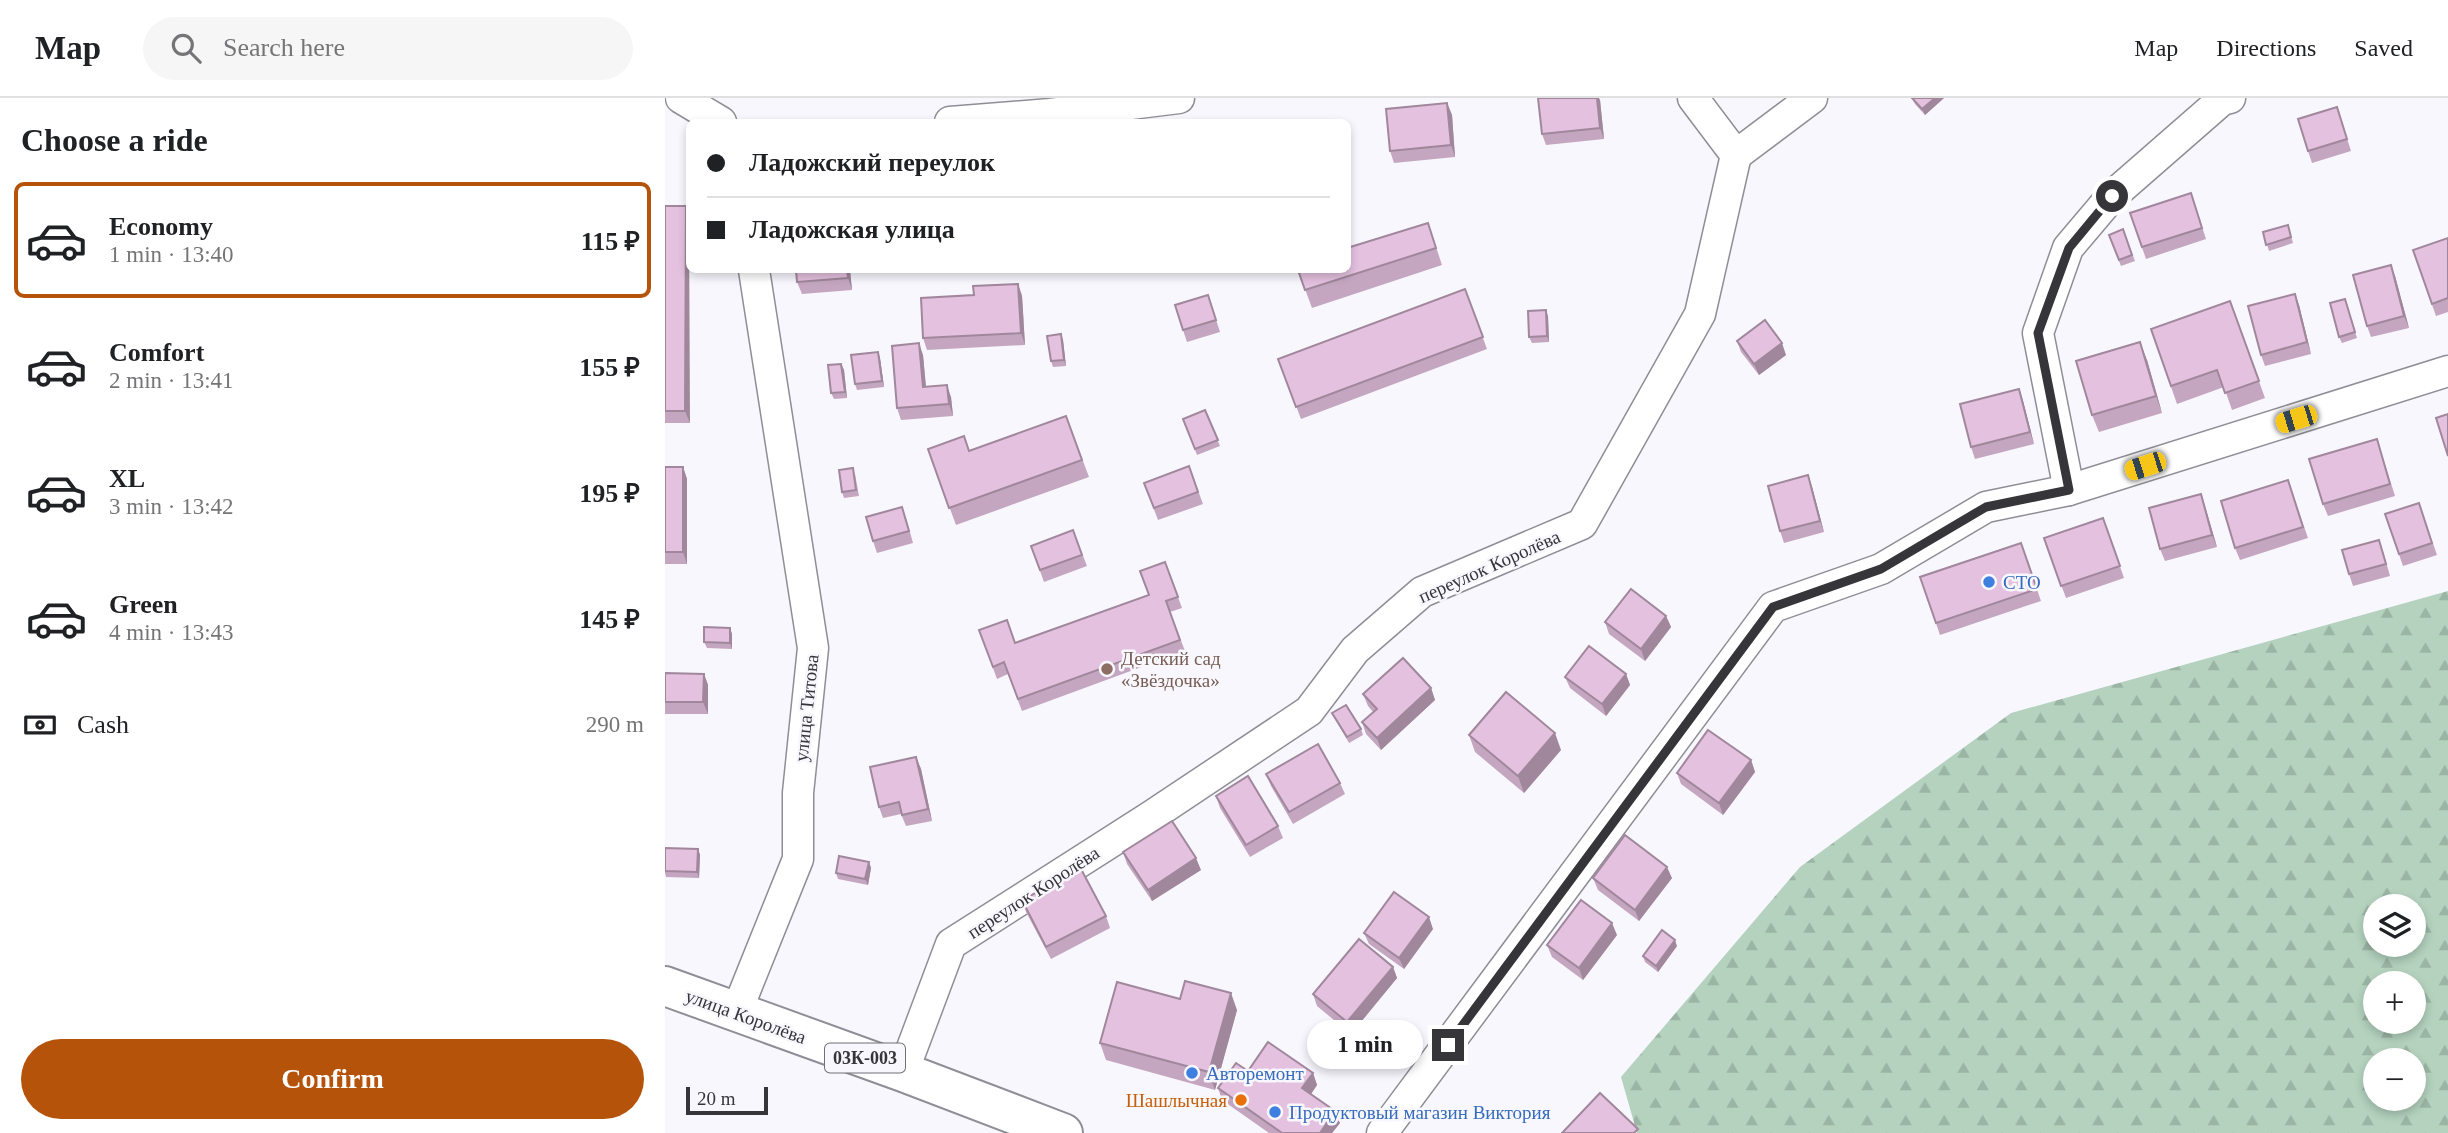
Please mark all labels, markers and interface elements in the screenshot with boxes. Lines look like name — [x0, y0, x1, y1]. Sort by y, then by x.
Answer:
search box — [143, 17, 633, 80]
icon: search — [167, 29, 205, 67]
text: Map — [35, 30, 101, 66]
text: Search here — [223, 33, 345, 62]
text: Map — [2134, 35, 2178, 61]
text: Directions — [2216, 35, 2316, 61]
text: Saved — [2354, 35, 2413, 61]
text: Choose a ride — [21, 122, 208, 158]
text: Ладожский переулок — [749, 148, 995, 177]
route start — [2096, 180, 2128, 212]
icon: car — [25, 209, 88, 272]
text: Economy — [109, 212, 213, 241]
text: Ладожская улица — [749, 215, 955, 244]
text: 115 ₽ — [581, 227, 640, 256]
text: 1 min · 13:40 — [109, 242, 234, 267]
icon: car — [25, 335, 88, 398]
text: Comfort — [109, 338, 204, 367]
text: 155 ₽ — [579, 353, 640, 382]
text: 2 min · 13:41 — [109, 368, 234, 393]
car — [2273, 403, 2320, 435]
car — [2122, 450, 2169, 482]
icon: car — [25, 461, 88, 524]
text: XL — [109, 464, 145, 493]
text: 195 ₽ — [579, 479, 640, 508]
text: 3 min · 13:42 — [109, 494, 234, 519]
street label: переулок Королёва — [1415, 526, 1564, 607]
place label: СТО — [2003, 572, 2041, 593]
marker: СТО — [1981, 574, 1997, 590]
icon: car — [25, 587, 88, 650]
text: Green — [109, 590, 178, 619]
text: 145 ₽ — [579, 605, 640, 634]
text: 4 min · 13:43 — [109, 620, 234, 645]
place label: Детский сад «Звёздочка» — [1121, 648, 1221, 691]
street label: улица Титова — [790, 653, 823, 763]
marker: Детский сад «Звёздочка» — [1099, 661, 1115, 677]
icon: cash — [21, 706, 59, 744]
text: Cash — [77, 710, 129, 739]
text: 290 m — [586, 712, 644, 737]
street label: переулок Королёва — [964, 842, 1104, 943]
map controls — [2363, 894, 2426, 1111]
button: layers — [2363, 894, 2426, 957]
button: + — [2363, 971, 2426, 1034]
street label: улица Королёва — [683, 985, 809, 1048]
callout: 1 min — [1308, 1020, 1423, 1070]
route end — [1432, 1029, 1464, 1061]
text: 1 min — [1337, 1032, 1393, 1057]
button: Confirm — [21, 1039, 644, 1119]
road number: 03К-003 — [825, 1043, 905, 1072]
button: − — [2363, 1048, 2426, 1111]
place label: Авторемонт — [1206, 1063, 1304, 1084]
marker: Авторемонт — [1184, 1065, 1200, 1081]
scale bar — [686, 1084, 768, 1116]
text: 20 m — [697, 1088, 736, 1109]
place label: Шашлычная — [1126, 1090, 1227, 1111]
marker: Шашлычная — [1233, 1092, 1249, 1108]
place label: Продуктовый магазин Виктория — [1289, 1102, 1551, 1123]
marker: Продуктовый магазин Виктория — [1267, 1104, 1283, 1120]

